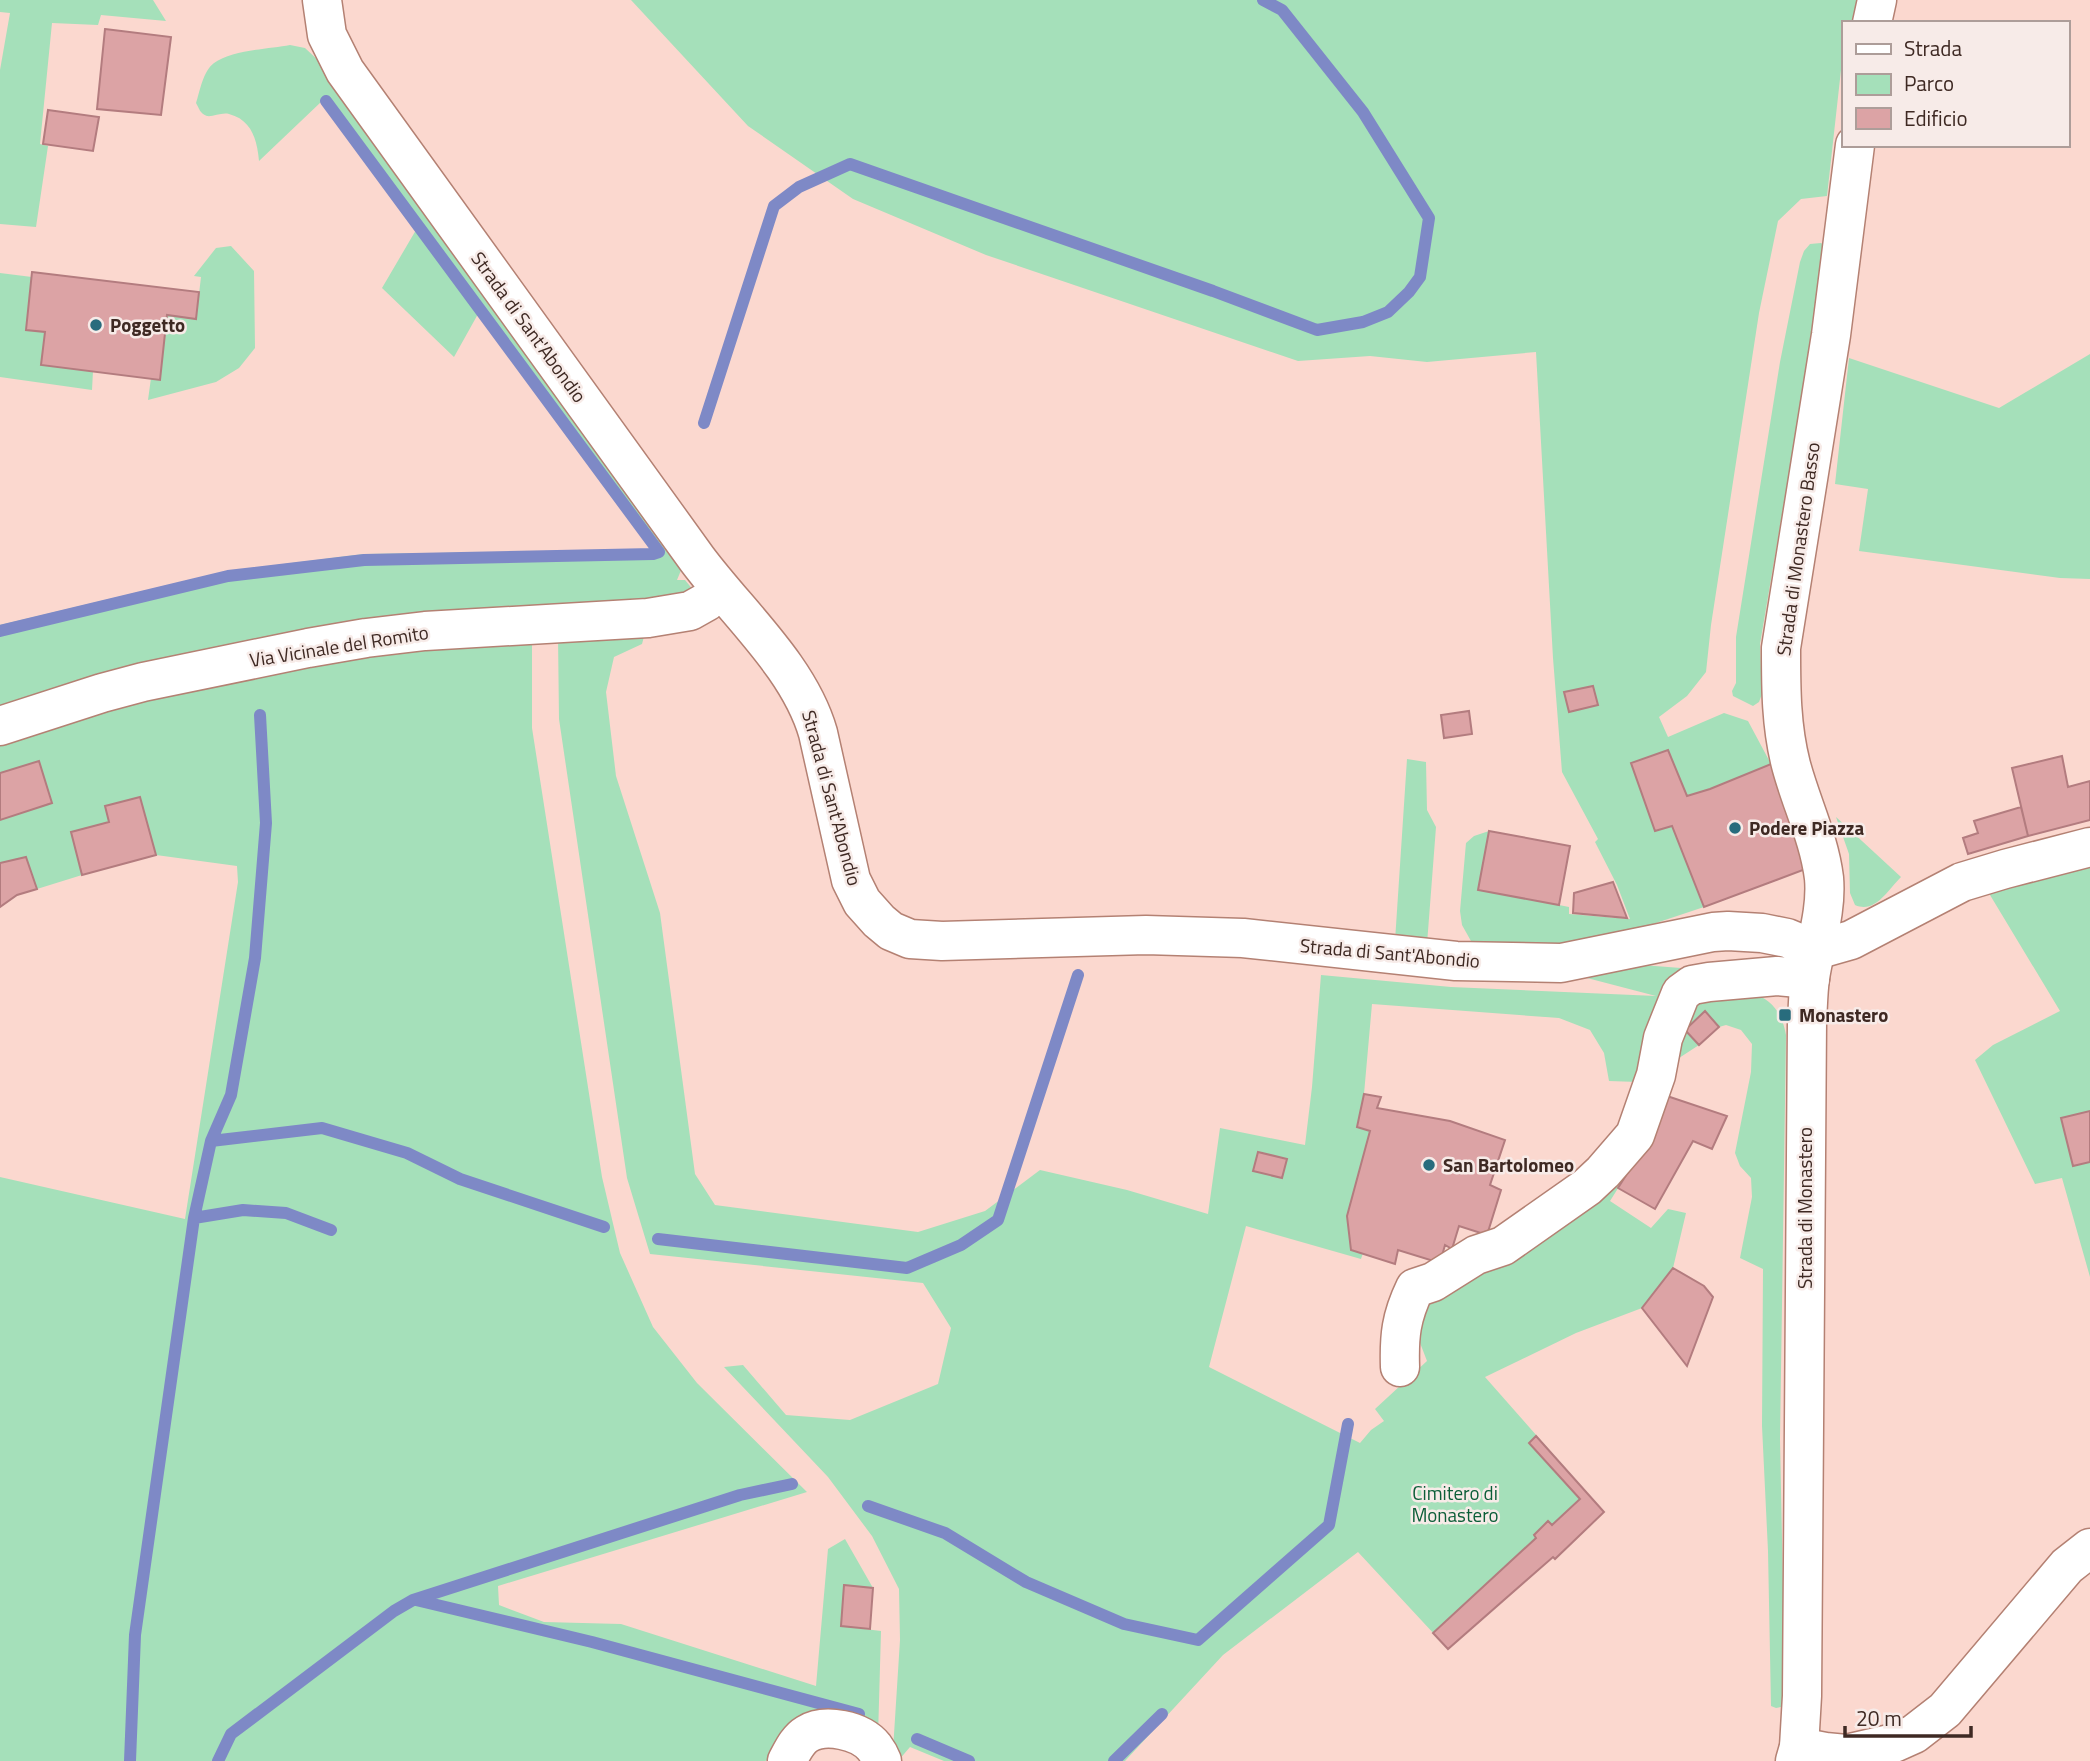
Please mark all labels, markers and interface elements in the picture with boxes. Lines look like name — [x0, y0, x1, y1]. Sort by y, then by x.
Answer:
legend — [1842, 21, 2069, 147]
text: Strada — [1904, 32, 1962, 64]
text: Parco — [1904, 67, 1954, 99]
text: Edificio — [1904, 102, 1968, 134]
street label: Strada di Sant'Abondio — [465, 245, 594, 408]
place label: Poggetto — [110, 310, 185, 339]
marker: Poggetto — [88, 317, 104, 333]
street label: Strada di Monastero Basso — [1768, 440, 1827, 658]
street label: Via Vicinale del Romito — [247, 617, 431, 674]
street label: Strada di Sant'Abondio — [795, 707, 870, 889]
place label: Podere Piazza — [1749, 813, 1864, 842]
marker: Podere Piazza — [1727, 820, 1743, 836]
street label: Strada di Sant'Abondio — [1299, 930, 1481, 975]
place label: Monastero — [1799, 1000, 1888, 1029]
marker: Monastero — [1777, 1007, 1793, 1023]
street label: Strada di Monastero — [1790, 1127, 1819, 1289]
place label: San Bartolomeo — [1443, 1150, 1574, 1179]
marker: San Bartolomeo — [1421, 1157, 1437, 1173]
park label: Cimitero di Monastero — [1411, 1478, 1499, 1529]
scale bar — [1845, 1694, 1971, 1738]
text: 20 m — [1856, 1702, 1902, 1734]

